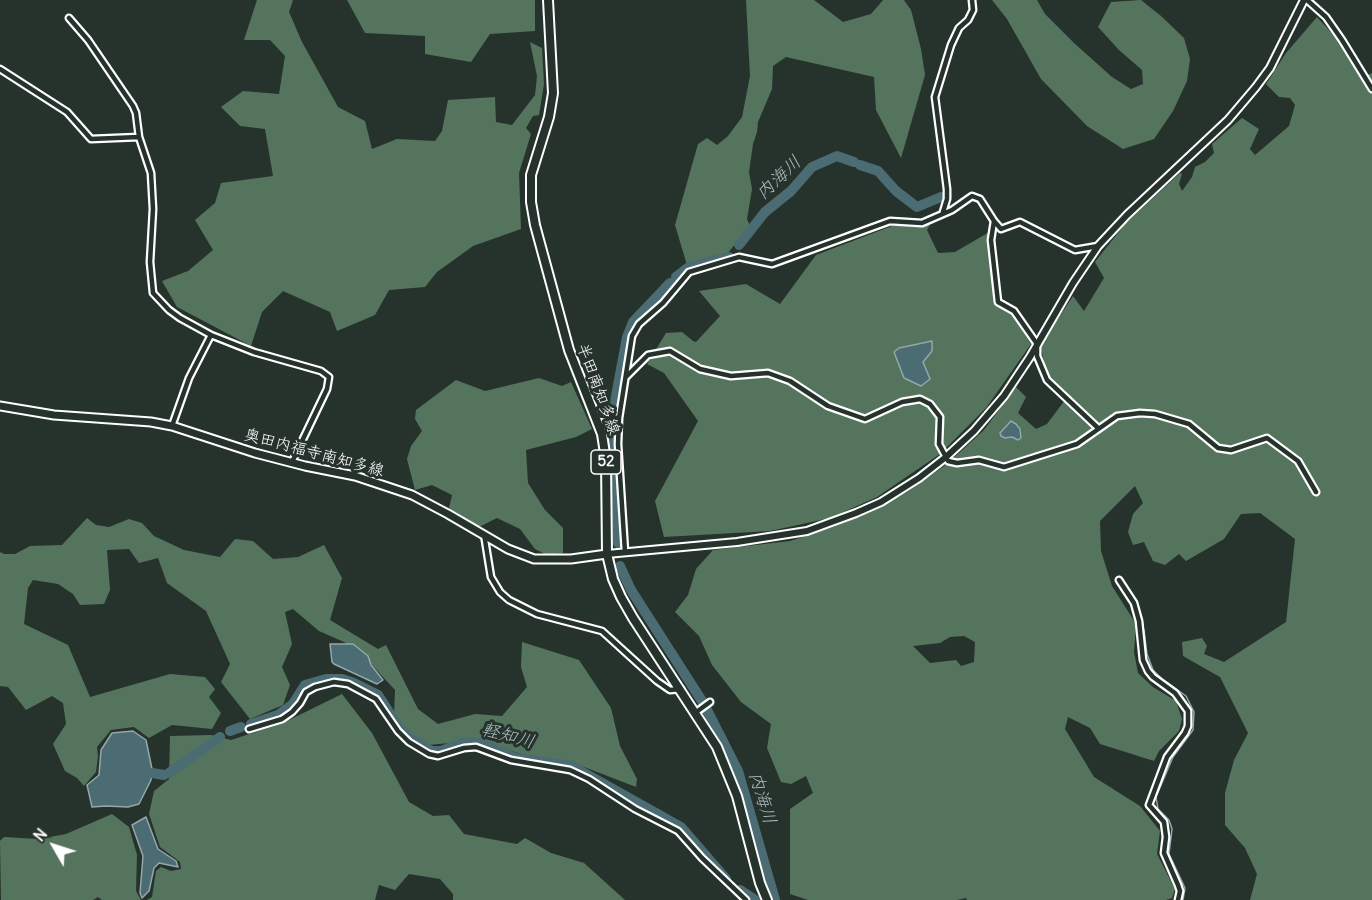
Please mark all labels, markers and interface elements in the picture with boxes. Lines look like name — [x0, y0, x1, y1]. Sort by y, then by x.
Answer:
water label: 内海川 — [752, 152, 806, 204]
street label: 半田南知多線 — [573, 341, 623, 437]
street label: 奥田内福寺南知多線 — [242, 425, 386, 481]
road number: 52 — [591, 450, 621, 474]
water label: 軽知川 — [479, 719, 537, 753]
water label: 内海川 — [744, 769, 780, 827]
north arrow — [24, 816, 84, 876]
text: N — [29, 824, 51, 845]

